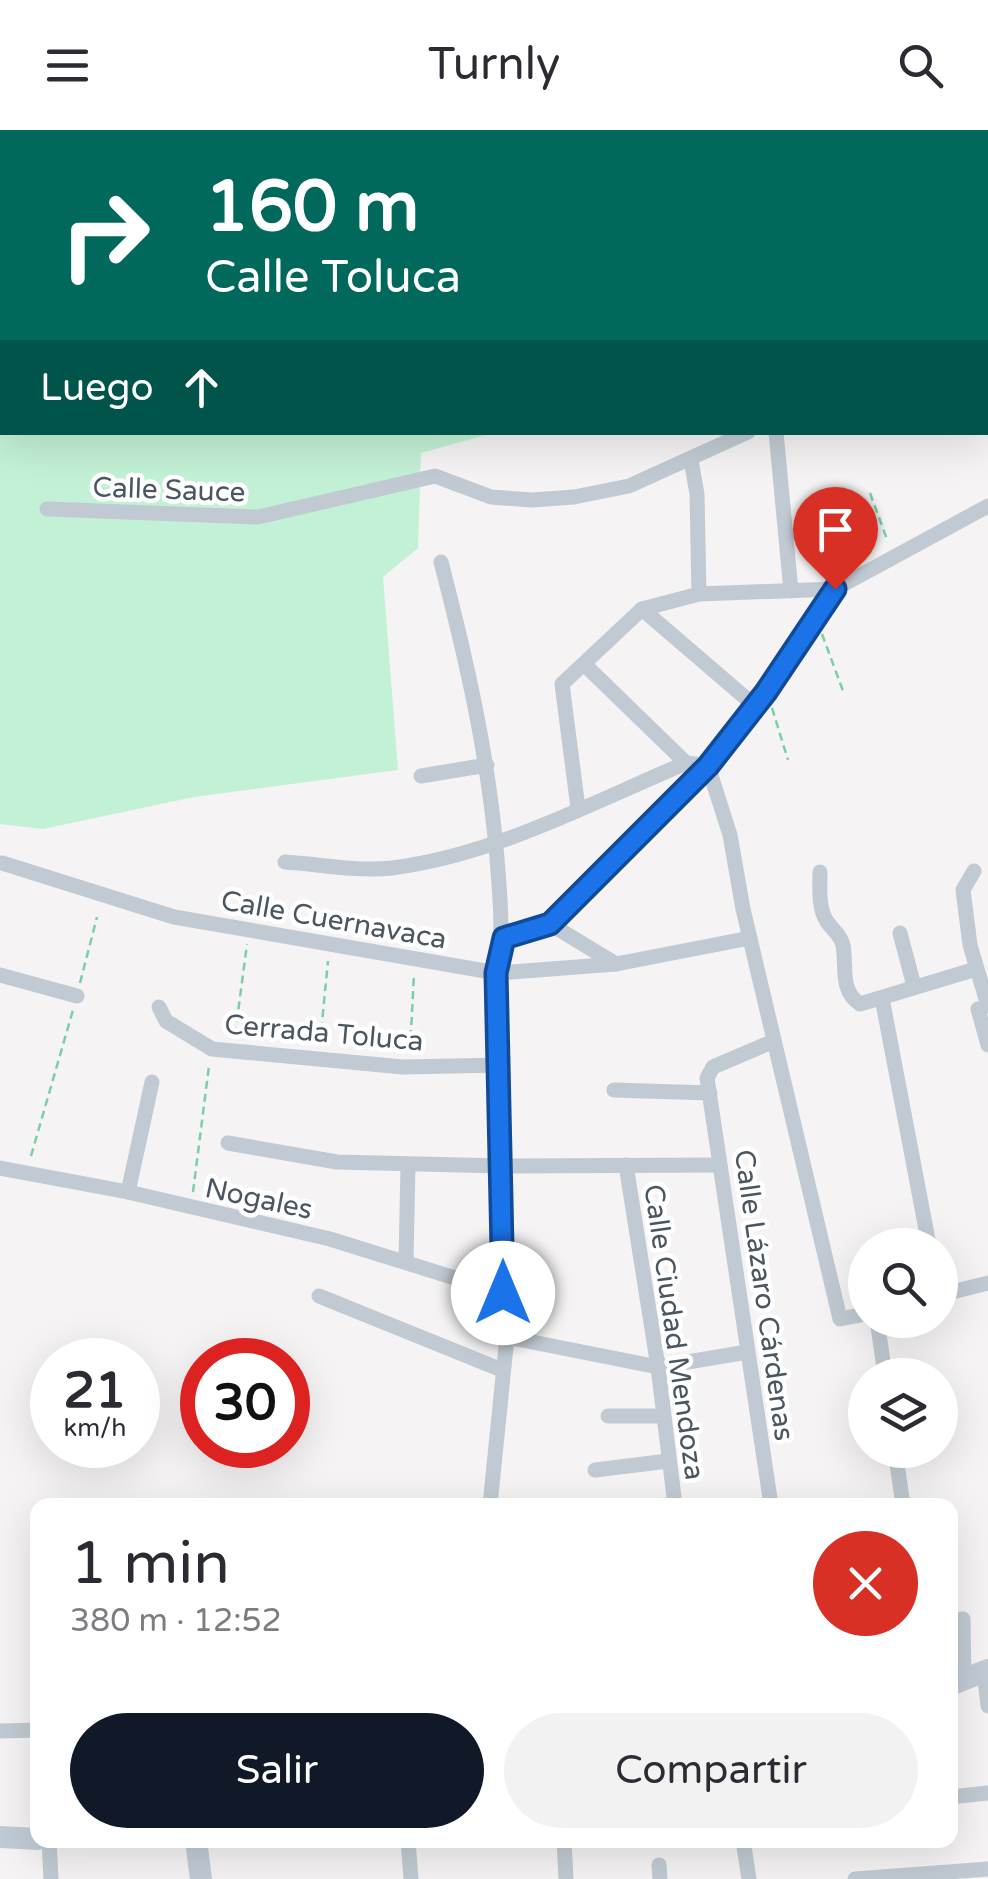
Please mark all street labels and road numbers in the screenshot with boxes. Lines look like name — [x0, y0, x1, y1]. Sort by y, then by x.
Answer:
street label: Calle Sauce — [92, 470, 246, 510]
street label: Calle Cuernavaca — [218, 883, 449, 957]
street label: Cerrada Toluca — [223, 1007, 425, 1059]
street label: Calle Lázaro Cárdenas — [727, 1147, 801, 1443]
street label: Nogales — [202, 1171, 316, 1227]
street label: Calle Ciudad Mendoza — [636, 1182, 712, 1482]

